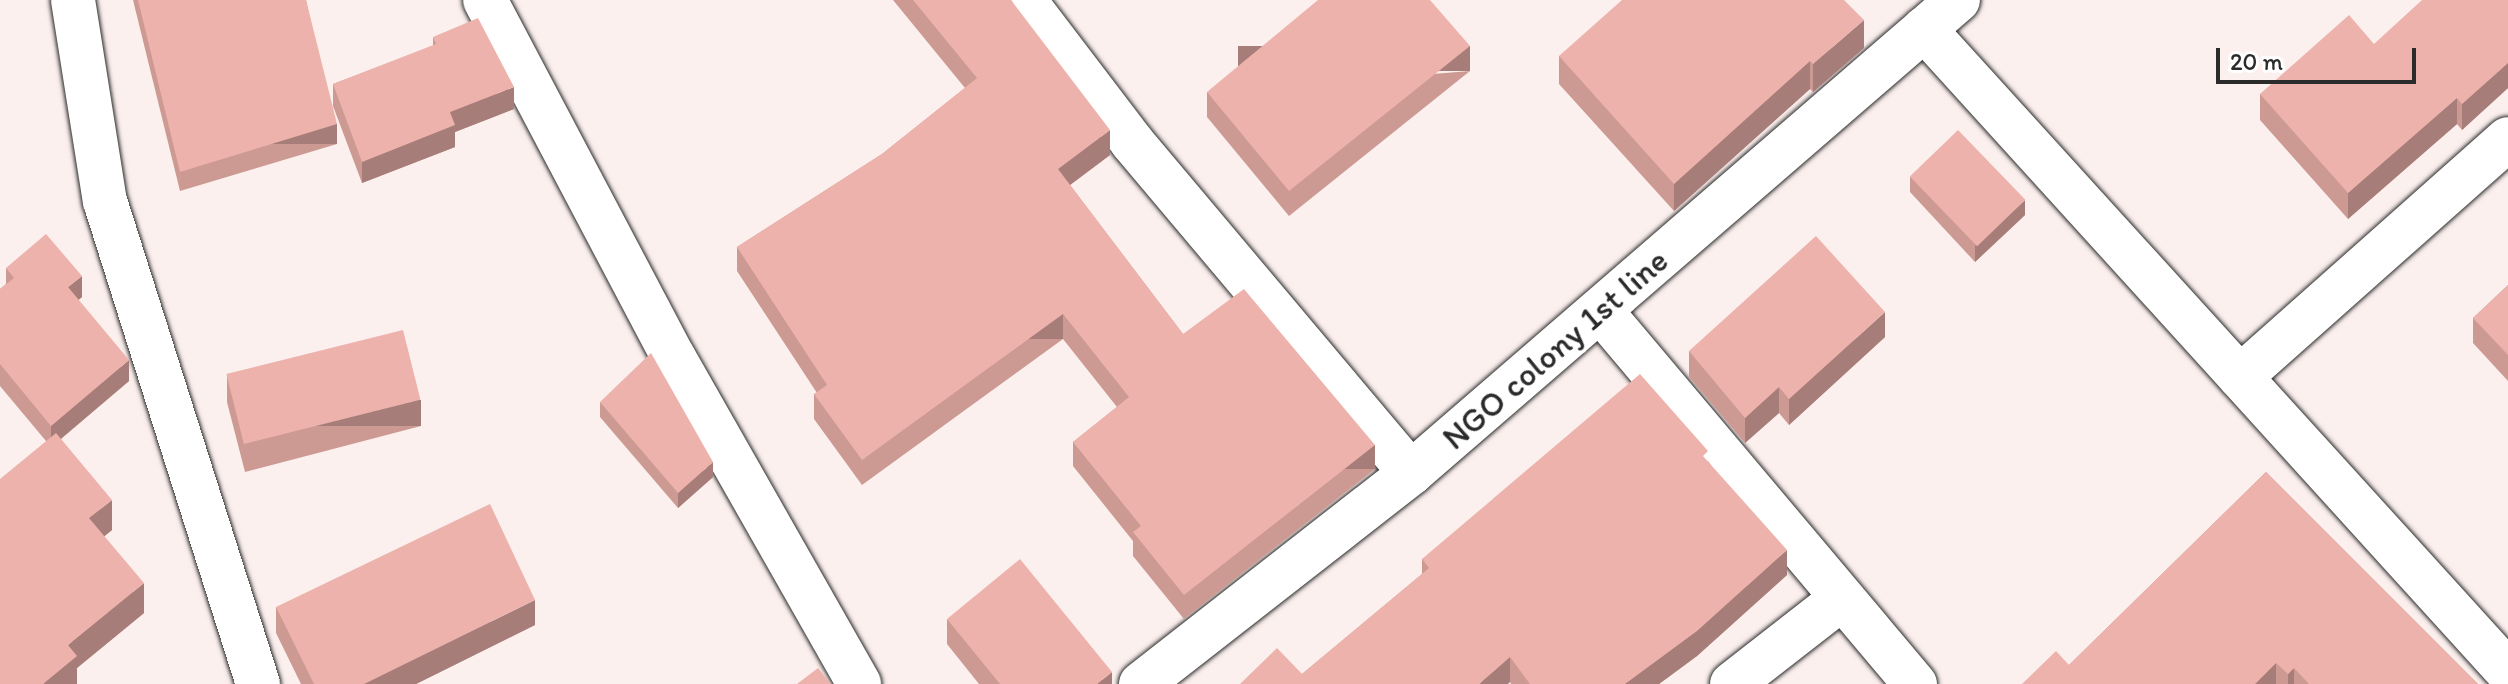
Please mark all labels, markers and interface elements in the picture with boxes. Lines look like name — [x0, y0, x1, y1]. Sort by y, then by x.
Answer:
scale bar — [2220, 32, 2420, 82]
text: 20 m — [2230, 47, 2283, 76]
street label: NGO colony 1st line — [1434, 240, 1676, 458]

